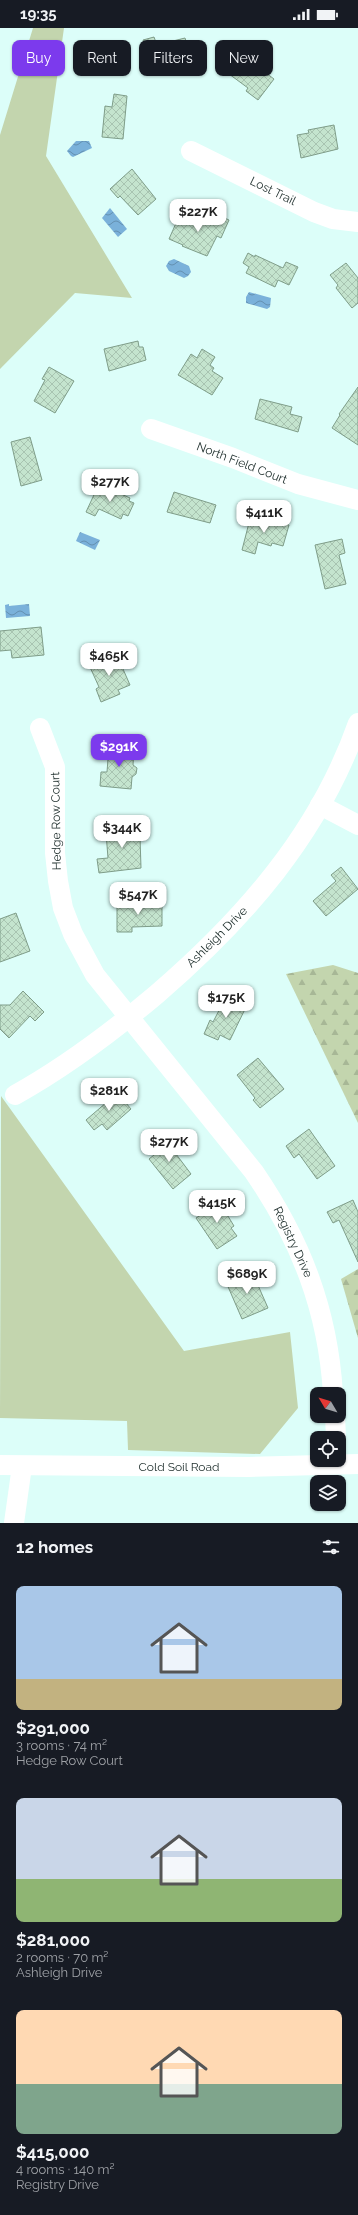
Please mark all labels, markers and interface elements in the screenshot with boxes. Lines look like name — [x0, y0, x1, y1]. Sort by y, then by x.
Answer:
text: 19:35 — [20, 5, 57, 23]
chip: Buy — [12, 40, 65, 76]
chip: Rent — [73, 40, 131, 76]
chip: Filters — [139, 40, 207, 76]
chip: New — [215, 40, 273, 76]
street label: Lost Trail — [248, 174, 299, 208]
pin: $227K — [170, 199, 226, 233]
text: $227K — [179, 204, 217, 219]
street label: North Field Court — [195, 439, 289, 487]
pin: $277K — [82, 469, 138, 503]
text: $277K — [91, 474, 129, 489]
pin: $411K — [236, 500, 292, 534]
text: $411K — [245, 505, 283, 520]
pin: $465K — [81, 643, 137, 677]
text: $465K — [89, 648, 129, 663]
pin: $291K — [91, 734, 147, 768]
text: $291K — [100, 739, 138, 754]
street label: Hedge Row Court — [48, 772, 64, 870]
pin: $344K — [94, 815, 150, 849]
text: $344K — [103, 820, 141, 835]
pin: $547K — [110, 882, 166, 916]
text: $547K — [119, 887, 157, 902]
street label: Ashleigh Drive — [184, 904, 250, 970]
pin: $175K — [198, 985, 254, 1019]
text: $175K — [207, 990, 245, 1005]
pin: $281K — [81, 1078, 137, 1112]
text: $281K — [90, 1083, 128, 1098]
pin: $277K — [141, 1129, 197, 1163]
text: $277K — [150, 1134, 188, 1149]
pin: $415K — [189, 1190, 245, 1224]
text: $415K — [198, 1195, 236, 1210]
street label: Registry Drive — [270, 1204, 316, 1280]
pin: $689K — [219, 1261, 275, 1295]
text: $689K — [227, 1266, 267, 1281]
north arrow — [310, 1387, 346, 1423]
map controls — [310, 1387, 346, 1511]
button: locate — [310, 1431, 346, 1467]
street label: Cold Soil Road — [139, 1460, 219, 1474]
button: layers — [310, 1475, 346, 1511]
icon: filters — [320, 1536, 342, 1558]
text: 12 homes — [16, 1537, 93, 1557]
icon: home — [143, 1612, 215, 1684]
text: $291,000 — [16, 1718, 90, 1738]
text: 3 rooms · 74 m² — [16, 1738, 107, 1753]
text: Hedge Row Court — [16, 1753, 123, 1768]
icon: home — [143, 1824, 215, 1896]
text: $281,000 — [16, 1930, 90, 1950]
text: 2 rooms · 70 m² — [16, 1950, 108, 1965]
text: Ashleigh Drive — [16, 1965, 103, 1980]
icon: home — [143, 2036, 215, 2108]
text: $415,000 — [16, 2142, 90, 2162]
text: 4 rooms · 140 m² — [16, 2162, 114, 2177]
text: Registry Drive — [16, 2177, 99, 2192]

